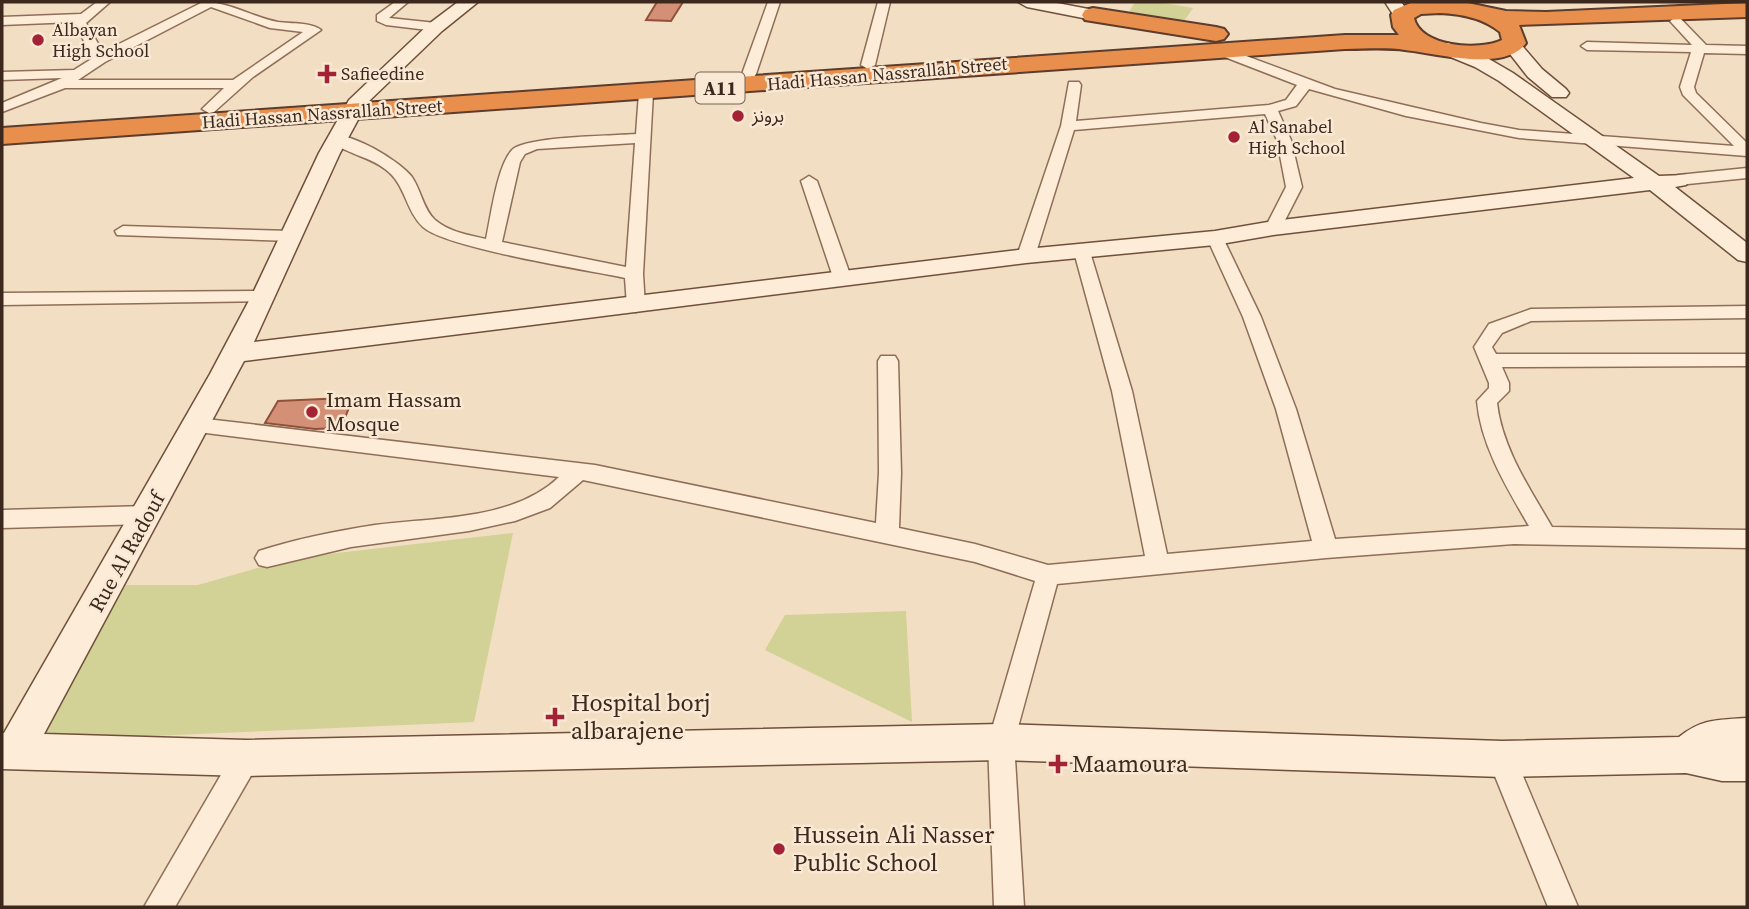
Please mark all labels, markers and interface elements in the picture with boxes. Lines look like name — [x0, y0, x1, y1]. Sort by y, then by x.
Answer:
place label: Albayan High School — [52, 17, 149, 63]
marker: Albayan High School — [30, 32, 46, 48]
street label: Hadi Hassan Nassrallah Street — [766, 51, 1008, 96]
place label: Safieedine — [341, 61, 424, 86]
marker: Safieedine — [319, 66, 335, 82]
road number: A11 — [696, 72, 744, 104]
street label: Hadi Hassan Nassrallah Street — [201, 93, 443, 134]
place label: برونز — [751, 103, 784, 128]
marker: برونز — [730, 108, 746, 124]
place label: Al Sanabel High School — [1248, 114, 1345, 160]
marker: Al Sanabel High School — [1226, 129, 1242, 145]
place label: Imam Hassam Mosque — [326, 385, 462, 438]
marker: Imam Hassam Mosque — [304, 404, 320, 420]
street label: Rue Al Radouf — [82, 485, 172, 617]
place label: Hospital borj albarajene — [571, 686, 711, 747]
marker: Hospital borj albarajene — [545, 707, 565, 727]
place label: Maamoura — [1072, 747, 1189, 780]
marker: Maamoura — [1050, 756, 1066, 772]
place label: Hussein Ali Nasser Public School — [793, 818, 994, 879]
marker: Hussein Ali Nasser Public School — [771, 841, 787, 857]

